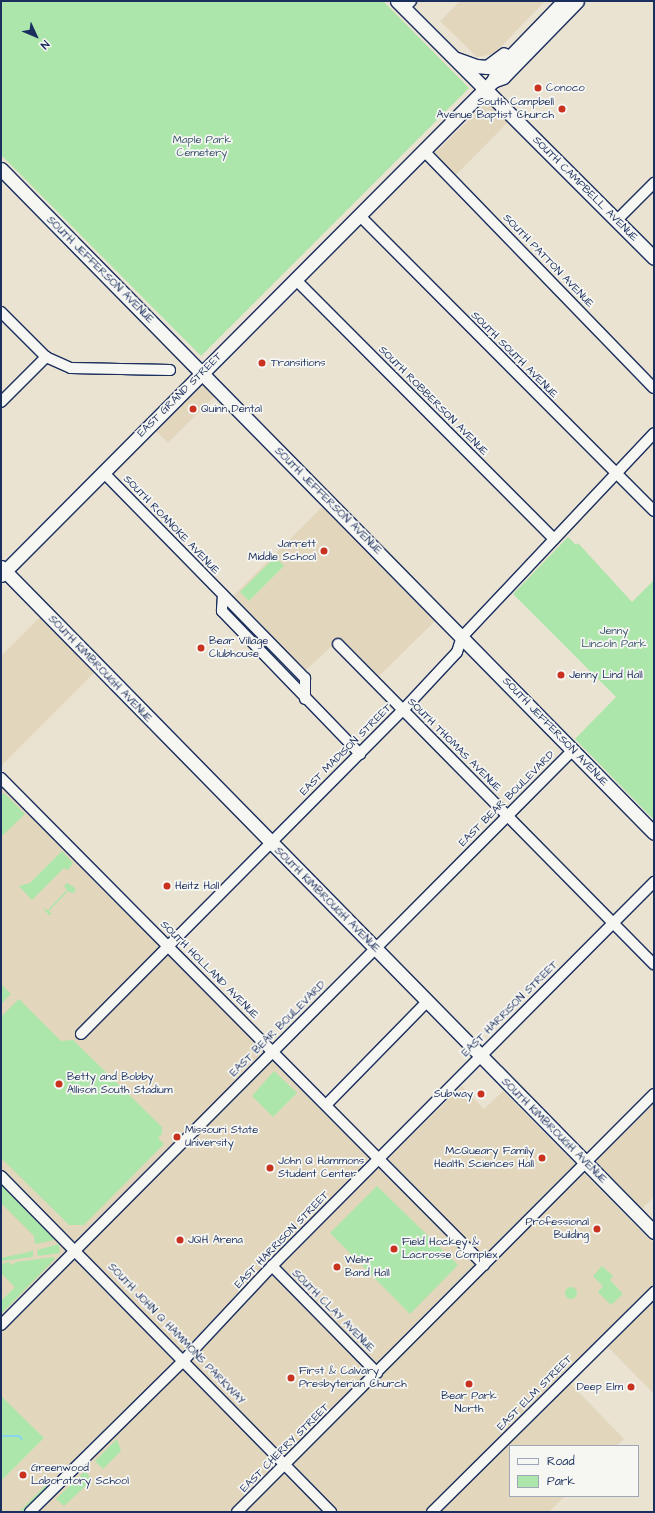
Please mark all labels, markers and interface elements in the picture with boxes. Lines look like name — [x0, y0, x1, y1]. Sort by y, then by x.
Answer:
north arrow — [16, 16, 56, 56]
text: N — [37, 37, 53, 52]
place label: Conoco — [546, 81, 585, 95]
marker: Conoco — [533, 83, 543, 93]
place label: South Campbell Avenue Baptist Church — [437, 96, 554, 122]
marker: South Campbell Avenue Baptist Church — [557, 104, 567, 114]
park label: Maple Park Cemetery — [173, 134, 231, 160]
street label: SOUTH CAMPBELL AVENUE — [530, 134, 640, 244]
street label: SOUTH PATTON AVENUE — [500, 211, 596, 311]
street label: SOUTH JEFFERSON AVENUE — [44, 214, 156, 326]
street label: SOUTH SOUTH AVENUE — [468, 309, 560, 401]
street label: SOUTH ROBBERSON AVENUE — [375, 343, 491, 459]
street label: EAST GRAND STREET — [135, 350, 225, 440]
place label: Transitions — [271, 356, 326, 370]
marker: Transitions — [256, 357, 268, 369]
place label: Quinn Dental — [201, 402, 262, 416]
marker: Quinn Dental — [188, 404, 198, 414]
street label: SOUTH JEFFERSON AVENUE — [272, 445, 384, 557]
street label: SOUTH ROANOKE AVENUE — [120, 473, 222, 577]
place label: Jarrett Middle School — [248, 538, 316, 564]
marker: Jarrett Middle School — [319, 546, 329, 556]
street label: SOUTH KIMBROUGH AVENUE — [45, 613, 155, 725]
park label: Jenny Lincoln Park — [581, 625, 647, 651]
place label: Bear Village Clubhouse — [209, 635, 268, 661]
marker: Bear Village Clubhouse — [196, 643, 206, 653]
place label: Jenny Lind Hall — [569, 668, 643, 682]
marker: Jenny Lind Hall — [556, 670, 566, 680]
street label: SOUTH JEFFERSON AVENUE — [499, 675, 611, 789]
street label: SOUTH THOMAS AVENUE — [404, 695, 504, 795]
street label: EAST MADISON STREET — [297, 701, 395, 799]
street label: EAST BEAR BOULEVARD — [456, 748, 558, 850]
street label: SOUTH KIMBROUGH AVENUE — [271, 844, 383, 956]
place label: Heitz Hall — [175, 879, 219, 893]
marker: Heitz Hall — [162, 881, 172, 891]
street label: SOUTH HOLLAND AVENUE — [157, 918, 261, 1022]
street label: EAST HARRISON STREET — [459, 958, 561, 1060]
street label: EAST BEAR BOULEVARD — [227, 978, 329, 1080]
place label: Betty and Bobby Allison South Stadium — [67, 1071, 172, 1097]
street label: SOUTH KIMBROUGH AVENUE — [498, 1075, 610, 1187]
marker: Betty and Bobby Allison South Stadium — [54, 1079, 64, 1089]
place label: Subway — [434, 1087, 473, 1101]
marker: Subway — [476, 1089, 486, 1099]
place label: Missouri State University — [185, 1124, 258, 1150]
marker: Missouri State University — [172, 1132, 182, 1142]
place label: McQueary Family Health Sciences Hall — [434, 1145, 534, 1171]
marker: McQueary Family Health Sciences Hall — [537, 1153, 547, 1163]
place label: John Q Hammons Student Center — [278, 1155, 364, 1181]
marker: John Q Hammons Student Center — [265, 1163, 275, 1173]
street label: EAST HARRISON STREET — [232, 1189, 332, 1291]
place label: Professional Building — [526, 1216, 589, 1242]
marker: Professional Building — [592, 1224, 602, 1234]
place label: JQH Arena — [188, 1233, 243, 1247]
marker: JQH Arena — [175, 1235, 185, 1245]
place label: Field Hockey & Lacrosse Complex — [402, 1236, 497, 1262]
marker: Field Hockey & Lacrosse Complex — [389, 1244, 399, 1254]
place label: Wehr Band Hall — [345, 1254, 390, 1280]
street label: SOUTH JOHN Q HAMMONS PARKWAY — [105, 1261, 247, 1407]
marker: Wehr Band Hall — [332, 1262, 342, 1272]
street label: SOUTH CLAY AVENUE — [289, 1267, 377, 1355]
street label: EAST ELM STREET — [495, 1353, 575, 1433]
place label: First & Calvary Presbyterian Church — [299, 1365, 407, 1391]
marker: First & Calvary Presbyterian Church — [286, 1373, 296, 1383]
marker: Bear Park North — [464, 1379, 474, 1389]
place label: Deep Elm — [577, 1380, 623, 1394]
marker: Deep Elm — [626, 1382, 636, 1392]
place label: Bear Park North — [441, 1390, 497, 1416]
street label: EAST CHERRY STREET — [238, 1401, 332, 1495]
legend — [509, 1445, 639, 1497]
text: Road — [547, 1453, 575, 1470]
place label: Greenwood Laboratory School — [31, 1462, 129, 1488]
marker: Greenwood Laboratory School — [18, 1470, 28, 1480]
text: Park — [547, 1473, 575, 1490]

